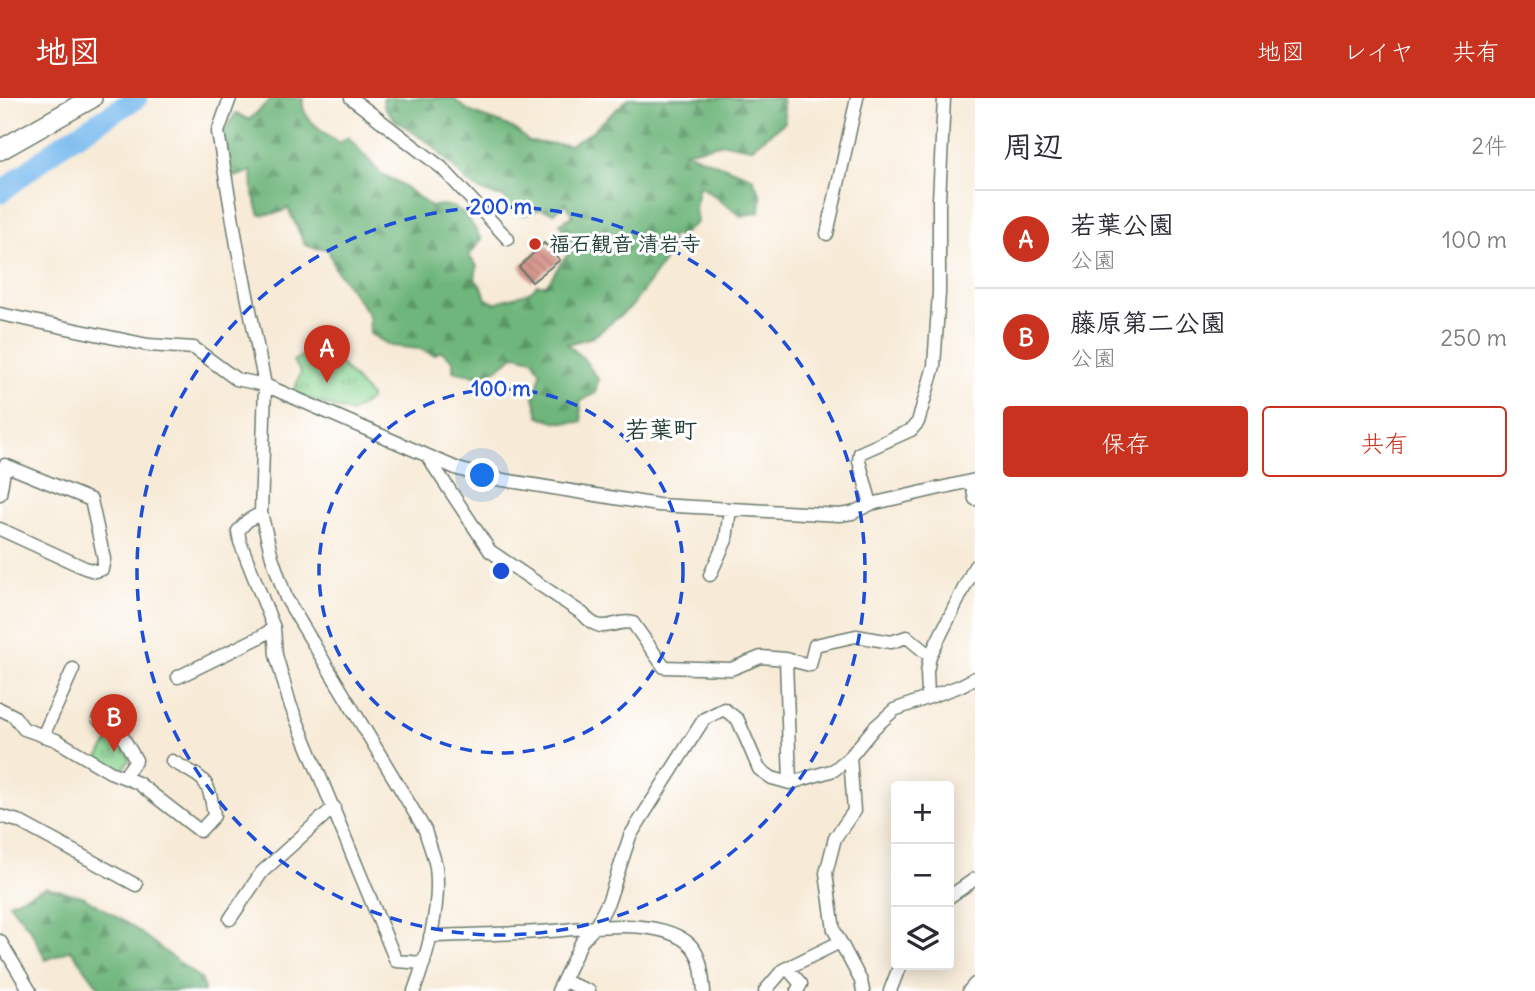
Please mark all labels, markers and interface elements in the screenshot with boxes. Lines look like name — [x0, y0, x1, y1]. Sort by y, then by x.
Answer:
text: 地図 — [35, 30, 101, 72]
text: 地図 — [1257, 36, 1305, 66]
text: レイヤ — [1343, 36, 1414, 66]
text: 共有 — [1452, 36, 1500, 66]
text: 周辺 — [1003, 127, 1063, 165]
text: 2件 — [1471, 131, 1507, 160]
text: 200 m — [470, 193, 533, 220]
text: 若葉公園 — [1070, 208, 1174, 241]
text: A — [1019, 225, 1033, 254]
text: 100 m — [1442, 225, 1507, 254]
place label: 福石観音 清岩寺 — [549, 230, 701, 257]
marker: 福石観音 清岩寺 — [527, 236, 543, 252]
text: 公園 — [1070, 245, 1116, 274]
text: 藤原第二公園 — [1070, 306, 1226, 339]
text: B — [1018, 323, 1034, 352]
text: 250 m — [1440, 323, 1507, 352]
pin: A — [304, 325, 350, 383]
text: 公園 — [1070, 343, 1116, 372]
text: 100 m — [471, 375, 531, 402]
button: 保存 — [1003, 406, 1248, 477]
button: 共有 — [1262, 406, 1507, 477]
district label: 若葉町 — [625, 414, 697, 444]
your location — [465, 458, 499, 492]
centre of rings — [489, 559, 513, 583]
pin: B — [91, 694, 137, 752]
map controls — [891, 781, 954, 970]
button: + — [891, 781, 954, 844]
button: − — [891, 844, 954, 907]
button: layers — [891, 907, 954, 970]

